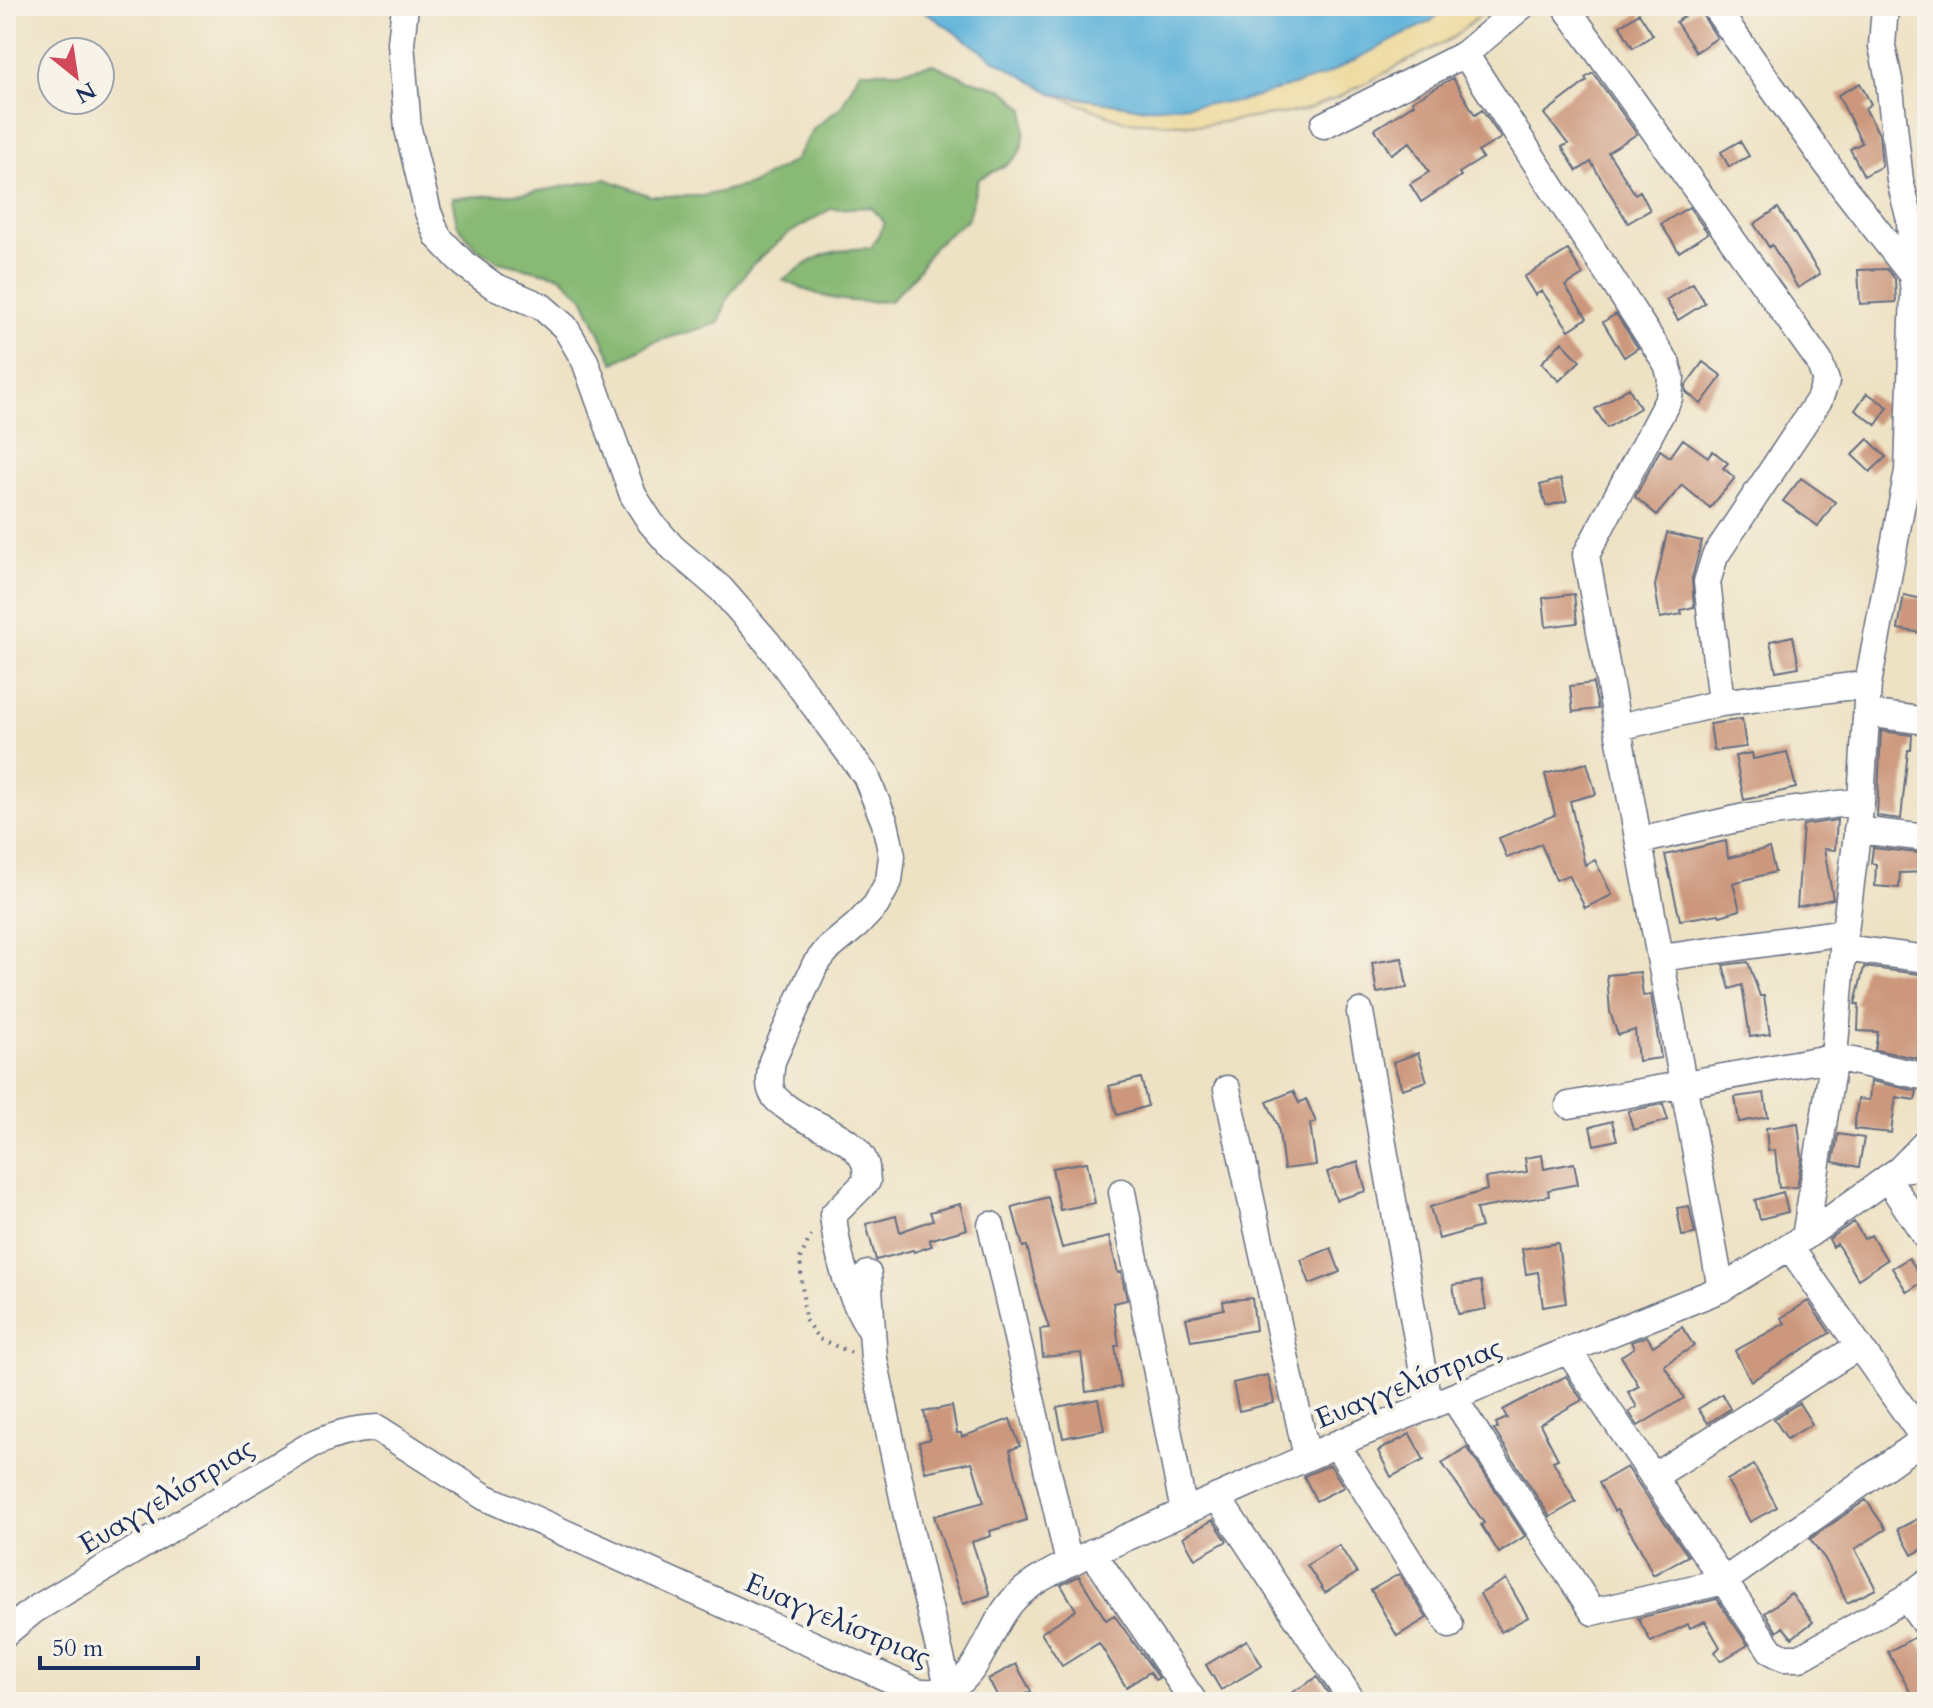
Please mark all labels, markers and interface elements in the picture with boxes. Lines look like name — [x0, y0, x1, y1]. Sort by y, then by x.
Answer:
north arrow — [36, 36, 116, 116]
text: N — [70, 75, 101, 110]
street label: Ευαγγελίστριας — [1309, 1328, 1507, 1438]
street label: Ευαγγελίστριας — [72, 1429, 261, 1563]
street label: Ευαγγελίστριας — [739, 1564, 936, 1676]
scale bar — [40, 1620, 198, 1670]
text: 50 m — [52, 1632, 104, 1665]

